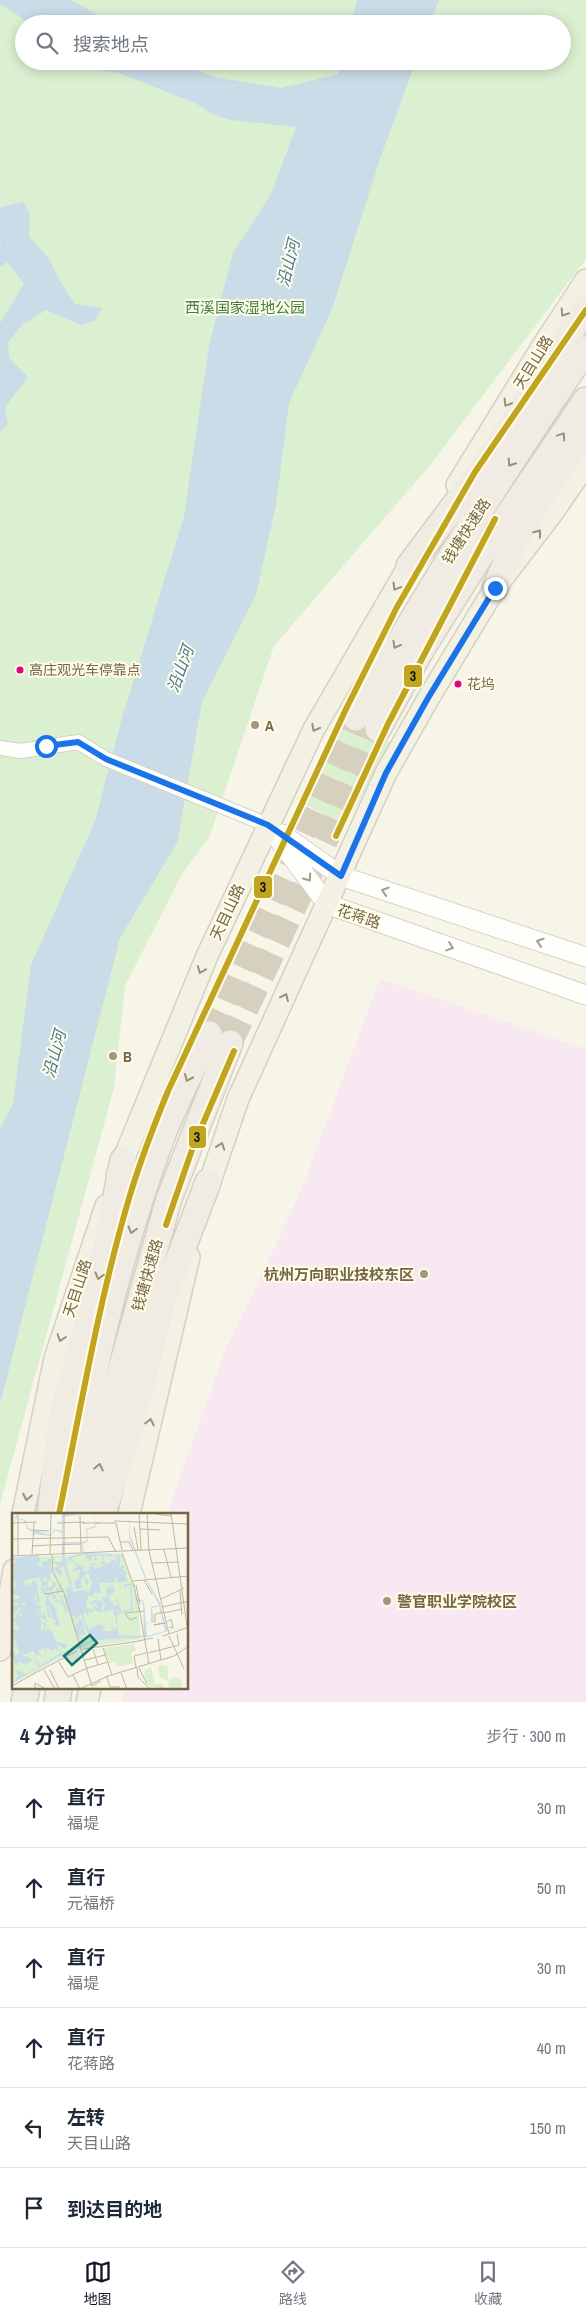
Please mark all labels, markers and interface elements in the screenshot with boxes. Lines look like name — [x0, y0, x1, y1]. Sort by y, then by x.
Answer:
search box — [15, 15, 571, 70]
icon: search — [33, 29, 61, 57]
text: 搜索地点 — [73, 31, 149, 57]
water label: 沿山河 — [272, 234, 305, 289]
park label: 西溪国家湿地公园 — [185, 297, 305, 318]
one-way arrow — [561, 308, 570, 317]
street label: 天目山路 — [508, 331, 558, 393]
one-way arrow — [504, 398, 514, 407]
one-way arrow — [555, 432, 565, 441]
one-way arrow — [507, 457, 517, 466]
street label: 钱塘快速路 — [437, 494, 495, 568]
one-way arrow — [532, 530, 540, 539]
route end — [484, 577, 507, 600]
one-way arrow — [393, 582, 403, 591]
one-way arrow — [392, 639, 402, 648]
water label: 沿山河 — [161, 640, 200, 695]
place label: 高庄观光车停靠点 — [29, 661, 141, 679]
line badge: 3 — [403, 664, 423, 688]
marker: 高庄观光车停靠点 — [15, 665, 25, 675]
text: 3 — [410, 667, 416, 685]
place label: 花坞 — [467, 675, 495, 693]
marker: 花坞 — [453, 679, 463, 689]
place label: A — [265, 715, 274, 736]
marker: A — [249, 719, 261, 731]
one-way arrow — [311, 723, 321, 732]
route start — [35, 735, 58, 758]
one-way arrow — [302, 872, 310, 881]
line badge: 3 — [253, 875, 273, 899]
text: 3 — [260, 878, 266, 896]
street label: 天目山路 — [205, 880, 249, 944]
one-way arrow — [382, 887, 390, 897]
street label: 花蒋路 — [334, 899, 384, 933]
one-way arrow — [536, 938, 544, 948]
one-way arrow — [445, 941, 453, 951]
one-way arrow — [197, 965, 207, 974]
one-way arrow — [278, 993, 289, 1002]
water label: 沿山河 — [37, 1025, 72, 1080]
place label: B — [123, 1046, 132, 1067]
marker: B — [107, 1050, 119, 1062]
one-way arrow — [184, 1073, 195, 1082]
line badge: 3 — [188, 1125, 207, 1149]
text: 3 — [194, 1128, 200, 1146]
one-way arrow — [215, 1142, 225, 1151]
one-way arrow — [127, 1226, 137, 1234]
street label: 钱塘快速路 — [127, 1236, 167, 1314]
street label: 天目山路 — [58, 1256, 96, 1320]
place label: 杭州万向职业技校东区 — [264, 1264, 414, 1285]
marker: 杭州万向职业技校东区 — [418, 1268, 430, 1280]
one-way arrow — [95, 1271, 105, 1280]
one-way arrow — [57, 1333, 67, 1342]
one-way arrow — [144, 1417, 155, 1426]
one-way arrow — [93, 1462, 104, 1471]
one-way arrow — [22, 1492, 32, 1501]
inset map — [12, 1513, 189, 1690]
place label: 警官职业学院校区 — [397, 1591, 517, 1612]
marker: 警官职业学院校区 — [381, 1595, 393, 1607]
text: 4 分钟 — [20, 1721, 76, 1750]
text: 步行 · 300 m — [487, 1725, 566, 1747]
text: 直行 — [67, 1784, 105, 1810]
icon: ahead — [20, 1794, 48, 1822]
text: 30 m — [537, 1797, 566, 1819]
text: 福堤 — [67, 1812, 99, 1834]
text: 直行 — [67, 1864, 105, 1890]
icon: ahead — [20, 1874, 48, 1902]
text: 50 m — [537, 1877, 566, 1899]
text: 元福桥 — [67, 1892, 115, 1914]
text: 直行 — [67, 1944, 105, 1970]
icon: ahead — [20, 1954, 48, 1982]
text: 30 m — [537, 1957, 566, 1979]
text: 福堤 — [67, 1972, 99, 1994]
text: 直行 — [67, 2024, 105, 2050]
icon: ahead — [20, 2034, 48, 2062]
text: 40 m — [537, 2037, 566, 2059]
text: 花蒋路 — [67, 2052, 115, 2074]
text: 左转 — [67, 2104, 105, 2130]
icon: left — [20, 2114, 48, 2142]
text: 150 m — [530, 2117, 566, 2139]
text: 天目山路 — [67, 2132, 131, 2154]
icon: arrive — [20, 2194, 48, 2222]
text: 到达目的地 — [67, 2196, 162, 2222]
tab: 地图 — [84, 2258, 112, 2308]
tab: 路线 — [279, 2258, 307, 2308]
tab: 收藏 — [474, 2258, 502, 2308]

